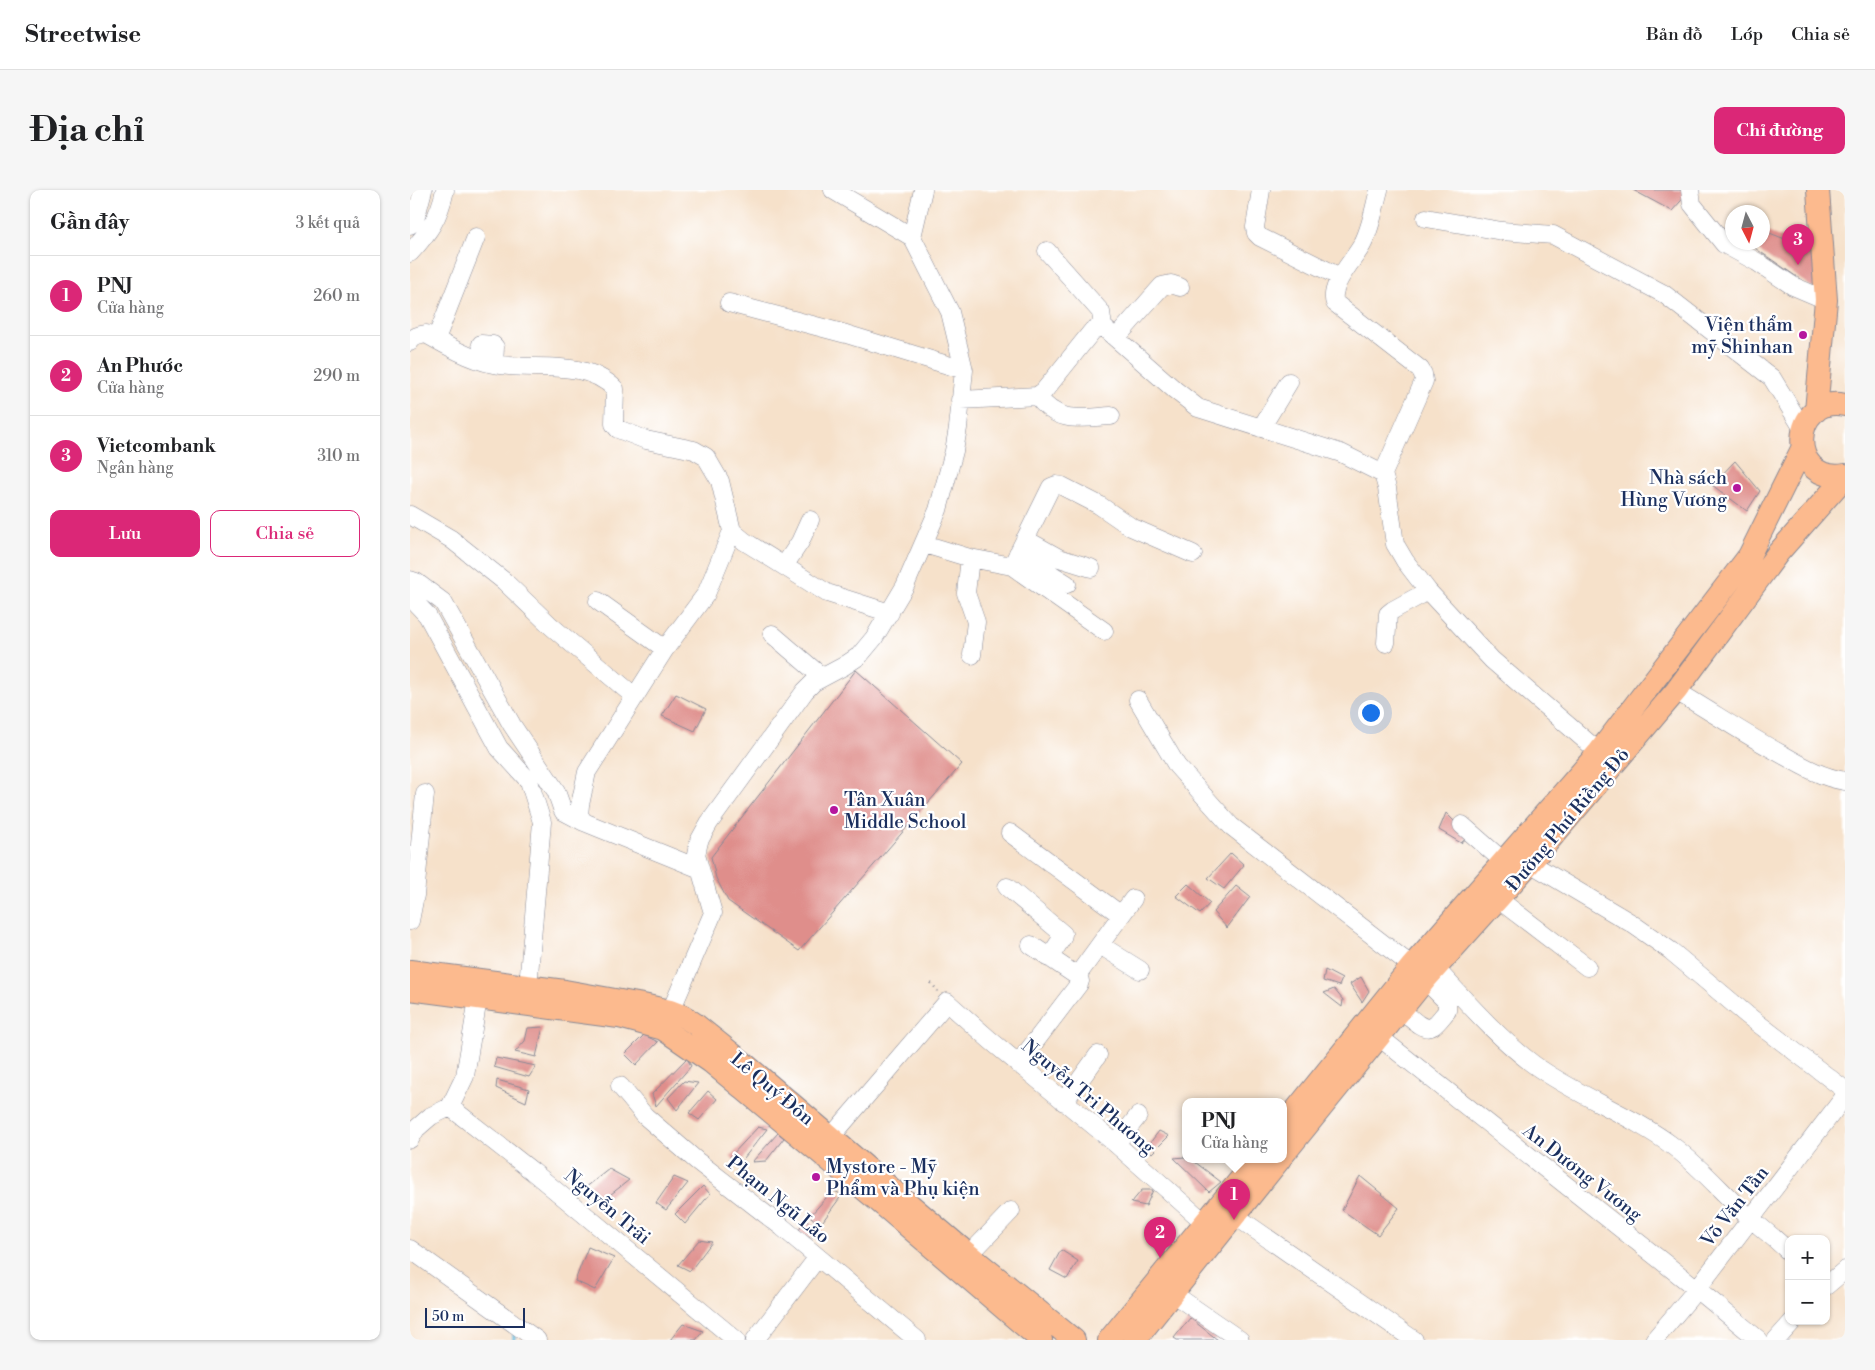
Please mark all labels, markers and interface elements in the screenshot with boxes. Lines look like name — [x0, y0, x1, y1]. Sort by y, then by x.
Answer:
text: Streetwise — [25, 20, 141, 50]
text: Bản đồ — [1646, 23, 1703, 46]
text: Lớp — [1731, 23, 1763, 46]
text: Chia sẻ — [1791, 23, 1850, 46]
button: Chỉ đường — [1714, 107, 1845, 154]
text: Địa chỉ — [30, 109, 144, 152]
north arrow — [1725, 205, 1770, 250]
text: Gần đây — [50, 210, 129, 236]
text: 3 kết quả — [296, 213, 360, 233]
pin: 3 — [1782, 224, 1814, 265]
text: PNJ — [97, 274, 133, 298]
text: 1 — [62, 286, 70, 306]
text: 260 m — [313, 286, 360, 306]
text: Cửa hàng — [97, 298, 164, 318]
place label: Viện thẩm mỹ Shinhan — [1691, 313, 1793, 359]
marker: Viện thẩm mỹ Shinhan — [1797, 329, 1809, 341]
text: An Phước — [97, 354, 183, 378]
text: 2 — [61, 366, 71, 386]
text: 290 m — [313, 366, 360, 386]
text: Cửa hàng — [97, 378, 164, 398]
text: Vietcombank — [97, 434, 216, 458]
text: 3 — [61, 446, 71, 466]
text: 310 m — [317, 446, 360, 466]
text: Ngân hàng — [97, 458, 174, 478]
place label: Nhà sách Hùng Vương — [1621, 466, 1727, 512]
marker: Nhà sách Hùng Vương — [1731, 482, 1743, 494]
button: Lưu — [50, 510, 200, 557]
button: Chia sẻ — [210, 510, 360, 557]
your location — [1358, 700, 1384, 726]
street label: Đường Phú Riềng Đỏ — [1501, 743, 1635, 896]
place label: Tân Xuân Middle School — [844, 788, 967, 834]
marker: Tân Xuân Middle School — [828, 804, 840, 816]
street label: Nguyễn Tri Phương — [1017, 1034, 1160, 1160]
street label: Lê Quý Đôn — [726, 1047, 819, 1131]
popup — [1182, 1098, 1287, 1163]
text: PNJ — [1201, 1109, 1237, 1133]
street label: An Dương Vương — [1517, 1118, 1647, 1227]
text: Cửa hàng — [1201, 1133, 1268, 1153]
street label: Phạm Ngũ Lão — [722, 1151, 835, 1249]
place label: Mystore - Mỹ Phẩm và Phụ kiện — [826, 1155, 980, 1201]
street label: Võ Văn Tần — [1695, 1161, 1774, 1253]
street label: Nguyễn Trãi — [559, 1164, 655, 1250]
marker: Mystore - Mỹ Phẩm và Phụ kiện — [810, 1171, 822, 1183]
pin: 1 — [1218, 1179, 1250, 1220]
pin: 2 — [1144, 1217, 1176, 1258]
map controls — [1785, 1235, 1830, 1325]
button: + — [1785, 1235, 1830, 1280]
button: − — [1785, 1280, 1830, 1325]
scale bar — [425, 1305, 525, 1328]
text: 50 m — [432, 1308, 464, 1326]

